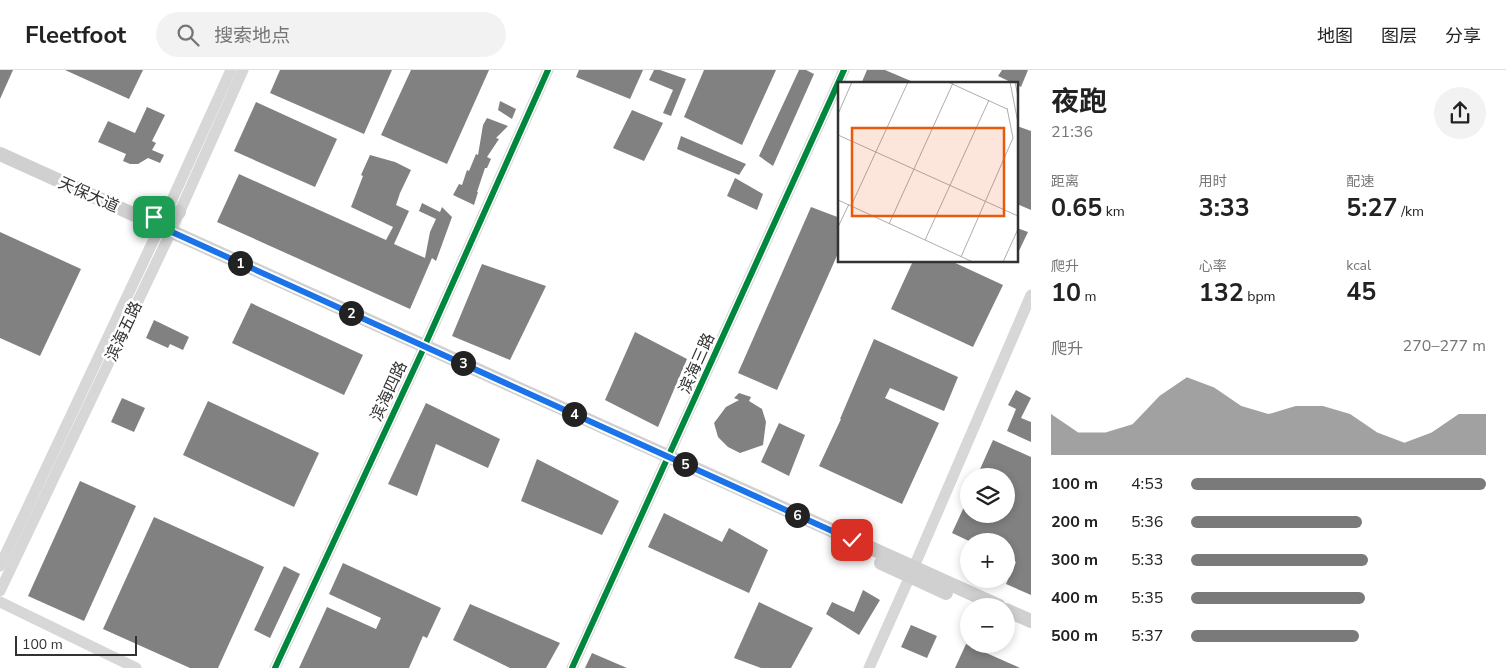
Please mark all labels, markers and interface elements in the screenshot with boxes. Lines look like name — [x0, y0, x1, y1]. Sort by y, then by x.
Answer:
search box — [156, 12, 506, 57]
text: Fleetfoot — [25, 19, 126, 51]
icon: search — [174, 21, 202, 49]
text: 搜索地点 — [214, 23, 290, 49]
text: 地图 — [1317, 24, 1353, 48]
text: 图层 — [1381, 24, 1417, 48]
text: 分享 — [1445, 24, 1481, 48]
inset map — [838, 82, 1018, 262]
text: 夜跑 — [1051, 83, 1107, 121]
button: share — [1434, 87, 1486, 139]
text: 21:36 — [1051, 121, 1093, 143]
street label: 天保大道 — [55, 172, 122, 218]
text: 距离 — [1051, 172, 1079, 191]
text: 用时 — [1199, 172, 1227, 191]
text: 配速 — [1346, 172, 1374, 191]
text: 0.65 — [1051, 191, 1102, 225]
text: 3:33 — [1199, 191, 1250, 225]
text: 5:27 — [1346, 191, 1398, 225]
pin — [133, 196, 175, 238]
text: km — [1102, 202, 1125, 221]
text: /km — [1398, 202, 1424, 221]
icon: arrive — [140, 203, 168, 231]
pin: 1 — [228, 250, 252, 276]
text: 1 — [236, 254, 245, 273]
text: kcal — [1346, 256, 1371, 275]
text: 爬升 — [1051, 257, 1079, 276]
text: 心率 — [1199, 257, 1227, 276]
text: 45 — [1346, 275, 1376, 309]
text: 10 — [1051, 276, 1081, 310]
text: 132 — [1199, 276, 1244, 310]
text: m — [1081, 287, 1097, 306]
text: bpm — [1244, 287, 1276, 306]
street label: 滨海五路 — [100, 298, 147, 365]
pin: 2 — [338, 300, 364, 326]
text: 2 — [347, 304, 356, 323]
street label: 滨海三路 — [674, 330, 720, 397]
text: 270–277 m — [1403, 335, 1486, 357]
text: 爬升 — [1051, 338, 1083, 360]
pin: 3 — [450, 350, 476, 376]
text: 3 — [459, 354, 468, 373]
street label: 滨海四路 — [365, 358, 412, 425]
pin: 4 — [562, 402, 586, 426]
text: 4 — [570, 405, 579, 424]
pin: 5 — [672, 452, 698, 476]
text: 5 — [681, 455, 690, 474]
map controls — [960, 468, 1015, 653]
button: layers — [960, 468, 1015, 523]
text: 100 m — [1051, 473, 1098, 495]
text: 4:53 — [1131, 473, 1163, 495]
pin: 6 — [784, 502, 810, 528]
text: 6 — [793, 506, 802, 525]
text: 200 m — [1051, 511, 1098, 533]
text: 5:36 — [1131, 511, 1163, 533]
pin — [831, 519, 873, 561]
icon: check — [838, 526, 866, 554]
button: + — [960, 533, 1015, 588]
text: 300 m — [1051, 549, 1098, 571]
text: 5:33 — [1131, 549, 1163, 571]
text: 400 m — [1051, 587, 1098, 609]
text: 5:35 — [1131, 587, 1163, 609]
button: − — [960, 598, 1015, 653]
text: 500 m — [1051, 625, 1098, 647]
text: 5:37 — [1131, 625, 1163, 647]
scale bar — [15, 633, 138, 656]
text: 100 m — [22, 635, 63, 654]

